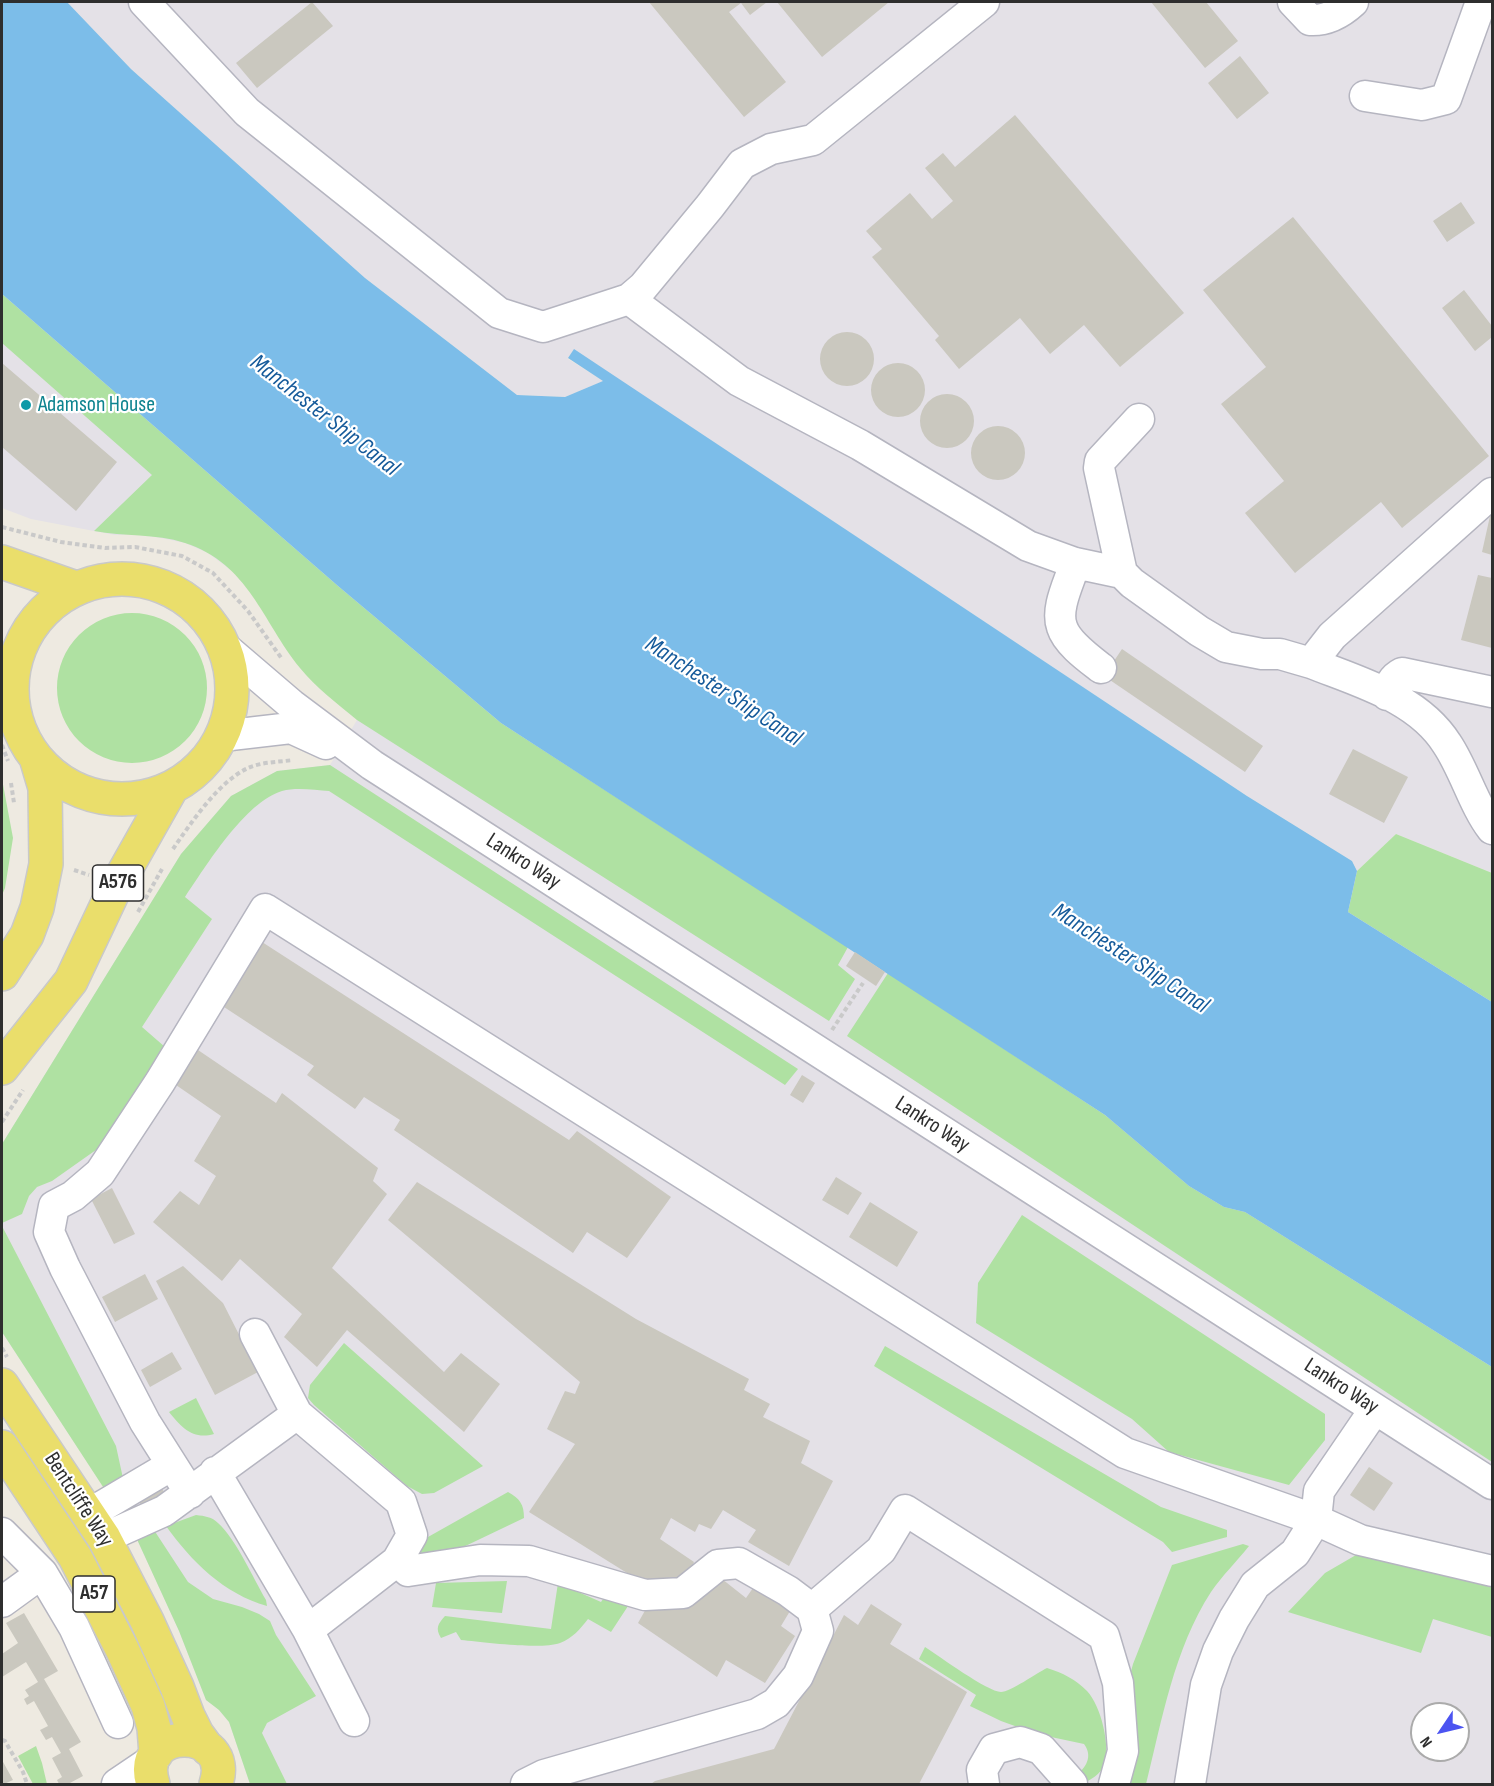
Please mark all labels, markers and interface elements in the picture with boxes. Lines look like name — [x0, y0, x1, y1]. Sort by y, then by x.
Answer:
water label: Manchester Ship Canal — [244, 349, 404, 483]
place label: Adamson House — [38, 392, 155, 418]
marker: Adamson House — [19, 398, 33, 412]
water label: Manchester Ship Canal — [639, 631, 807, 753]
street label: Lankro Way — [481, 828, 565, 896]
road number: A576 — [92, 865, 144, 901]
water label: Manchester Ship Canal — [1046, 898, 1214, 1020]
street label: Lankro Way — [890, 1091, 974, 1159]
street label: Lankro Way — [1299, 1353, 1383, 1421]
street label: Bentcliffe Way — [38, 1448, 118, 1552]
road number: A57 — [73, 1576, 115, 1612]
north arrow — [1410, 1702, 1470, 1762]
text: N — [1416, 1733, 1437, 1750]

